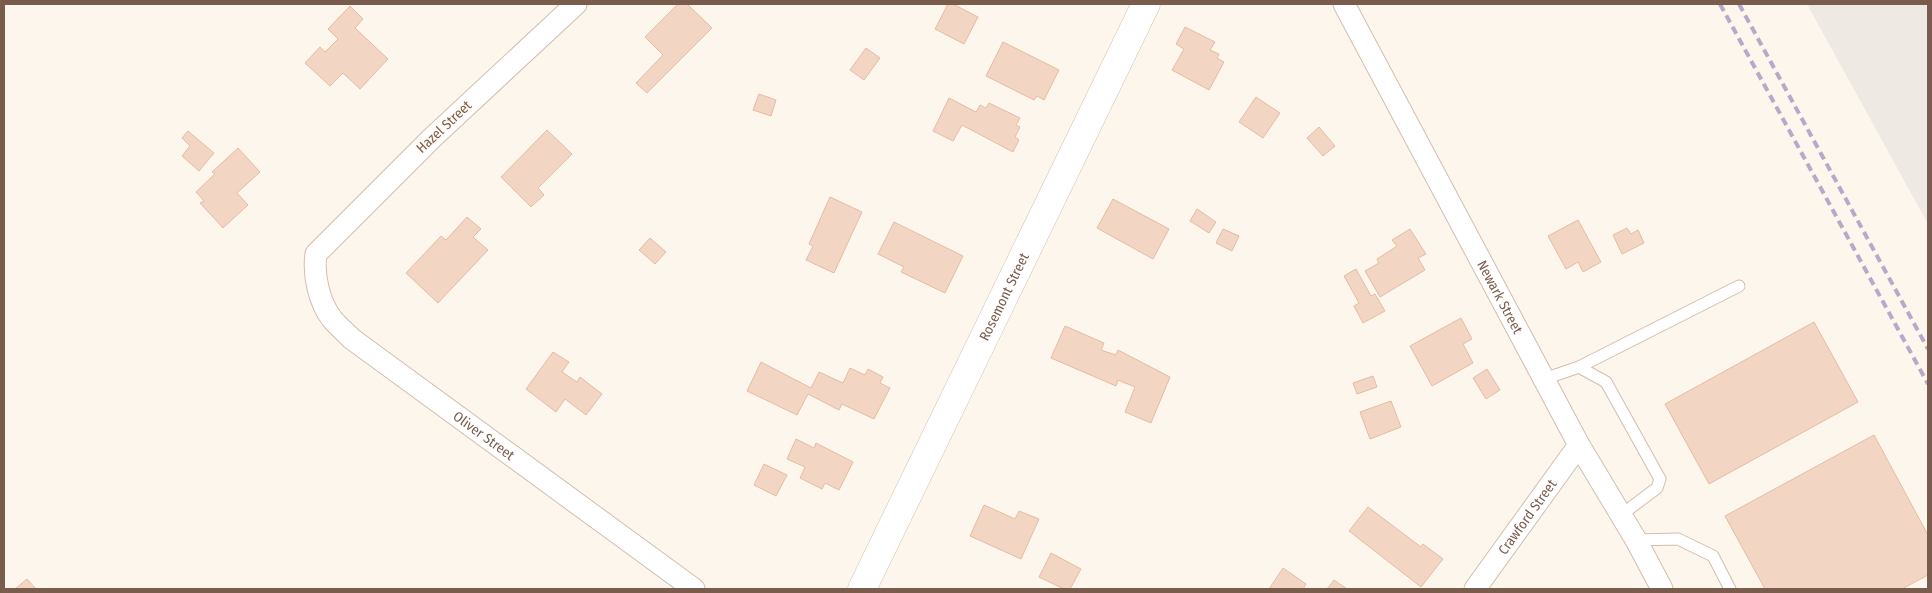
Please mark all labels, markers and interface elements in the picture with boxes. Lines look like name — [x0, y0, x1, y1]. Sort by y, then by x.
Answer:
street label: Hazel Street — [413, 97, 475, 157]
street label: Rosemont Street — [975, 250, 1033, 343]
street label: Newark Street — [1474, 257, 1527, 337]
street label: Oliver Street — [450, 407, 518, 464]
street label: Crawford Street — [1494, 476, 1560, 558]

